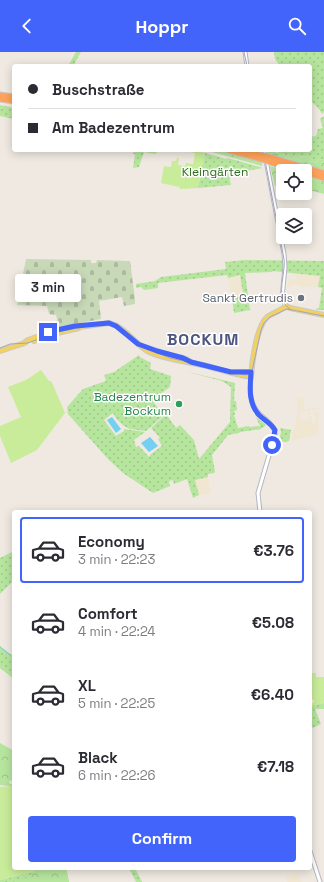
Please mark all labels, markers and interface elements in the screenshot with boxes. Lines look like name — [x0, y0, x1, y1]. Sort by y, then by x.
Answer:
icon: back — [16, 15, 38, 37]
text: Hoppr — [136, 15, 188, 38]
icon: search — [286, 15, 308, 37]
text: Buschstraße — [52, 80, 145, 99]
text: Am Badezentrum — [52, 118, 175, 137]
park label: Kleingärten — [182, 164, 248, 180]
map controls — [276, 164, 312, 244]
button: locate — [276, 164, 312, 200]
button: layers — [276, 208, 312, 244]
callout: 3 min — [15, 274, 81, 302]
text: 3 min — [31, 279, 65, 296]
place label: Sankt Gertrudis — [202, 290, 293, 306]
marker: Sankt Gertrudis — [296, 293, 306, 303]
route end — [39, 323, 57, 341]
district label: BOCKUM — [167, 329, 239, 350]
place label: Badezentrum Bockum — [94, 389, 171, 419]
marker: Badezentrum Bockum — [174, 399, 184, 409]
route start — [263, 436, 281, 454]
icon: car — [30, 532, 66, 568]
text: Economy — [78, 532, 145, 551]
text: €3.76 — [253, 541, 294, 560]
text: 3 min · 22:23 — [78, 551, 155, 568]
icon: car — [30, 604, 66, 640]
text: Comfort — [78, 604, 138, 623]
text: €5.08 — [252, 613, 294, 632]
text: 4 min · 22:24 — [78, 623, 155, 640]
icon: car — [30, 676, 66, 712]
text: XL — [78, 676, 96, 695]
text: €6.40 — [251, 685, 294, 704]
text: 5 min · 22:25 — [78, 695, 155, 712]
icon: car — [30, 748, 66, 784]
text: Black — [78, 748, 118, 767]
text: €7.18 — [257, 757, 294, 776]
text: 6 min · 22:26 — [78, 767, 156, 784]
button: Confirm — [28, 816, 296, 862]

